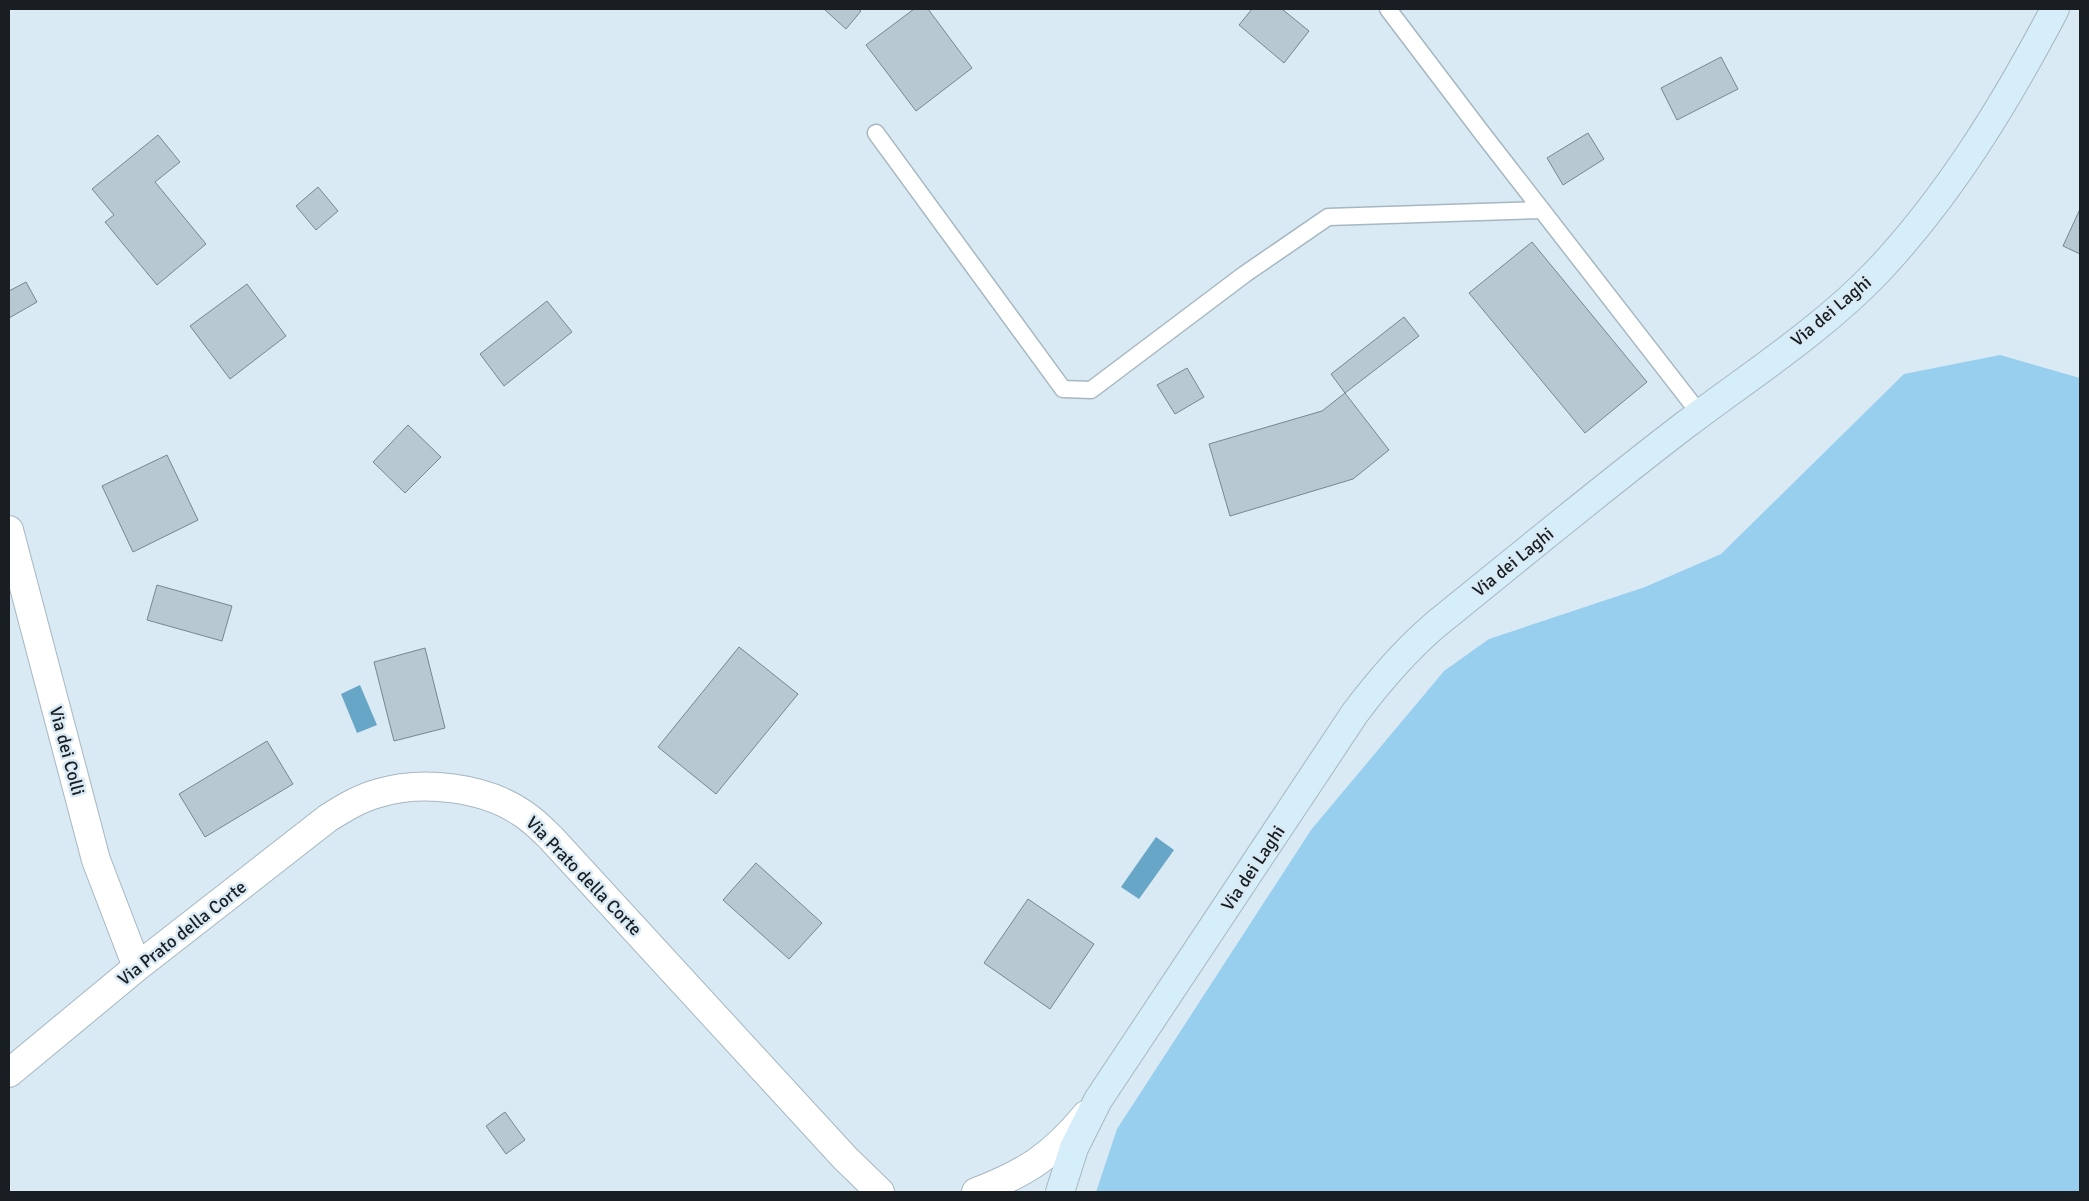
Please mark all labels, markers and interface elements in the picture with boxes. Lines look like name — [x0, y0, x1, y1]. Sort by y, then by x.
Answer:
street label: Via dei Laghi — [1786, 271, 1876, 351]
street label: Via dei Laghi — [1468, 523, 1558, 601]
street label: Via dei Colli — [45, 704, 89, 798]
street label: Via Prato della Corte — [521, 812, 647, 940]
street label: Via dei Laghi — [1216, 821, 1290, 915]
street label: Via Prato della Corte — [113, 876, 251, 990]

